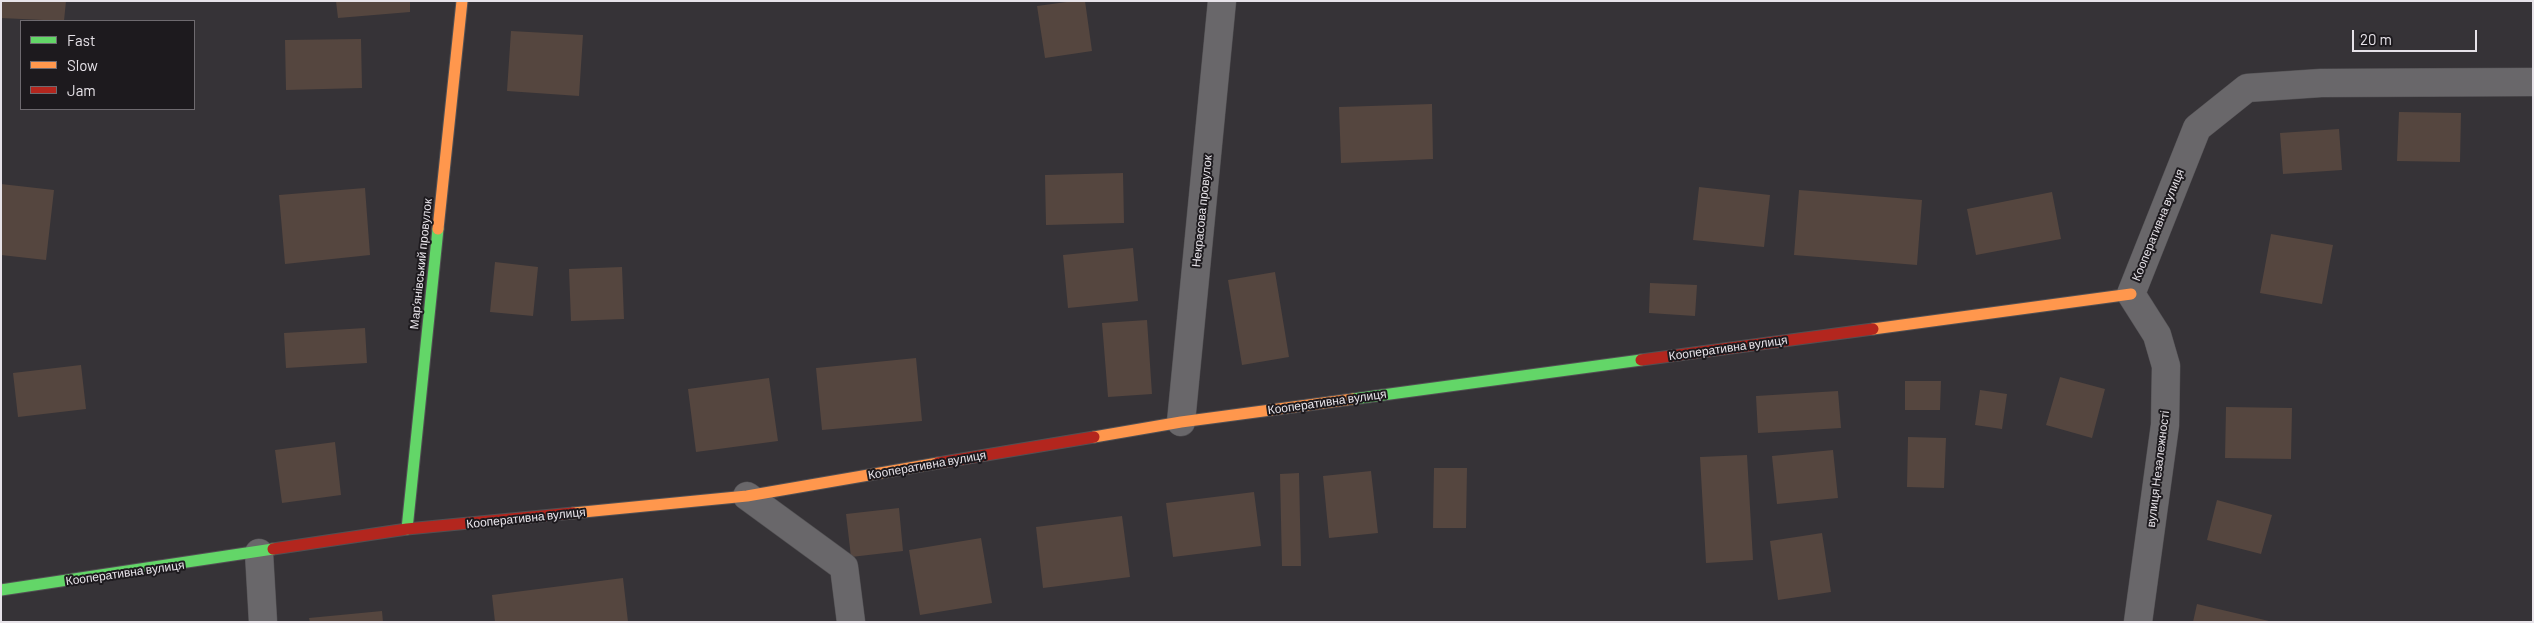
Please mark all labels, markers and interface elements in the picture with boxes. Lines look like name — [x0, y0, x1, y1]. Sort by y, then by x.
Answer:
legend — [20, 20, 195, 110]
scale bar — [2354, 20, 2479, 52]
text: 20 m — [2360, 30, 2392, 48]
text: Fast — [67, 31, 95, 49]
text: Slow — [67, 56, 98, 74]
text: Jam — [67, 81, 96, 99]
street label: Некрасова провулок — [1189, 154, 1215, 268]
street label: Кооперативна вулиця — [2129, 167, 2187, 283]
street label: Мар’янівський провулок — [407, 198, 435, 330]
street label: Кооперативна вулиця — [1668, 333, 1788, 363]
street label: Кооперативна вулиця — [1267, 387, 1387, 417]
street label: вулиця Незалежності — [2144, 410, 2172, 528]
street label: Кооперативна вулиця — [867, 448, 987, 482]
street label: Кооперативна вулиця — [466, 505, 586, 531]
street label: Кооперативна вулиця — [65, 558, 185, 588]

